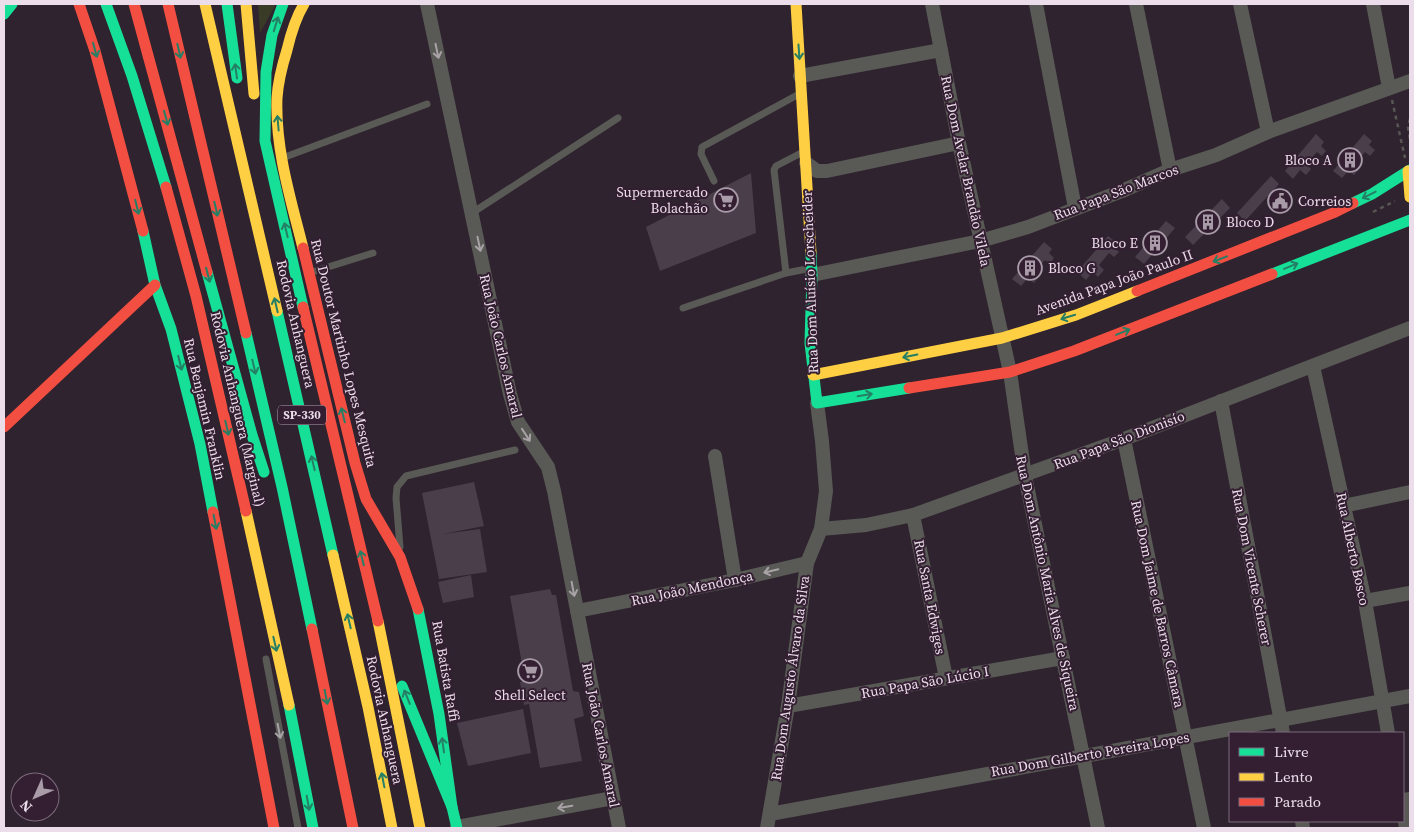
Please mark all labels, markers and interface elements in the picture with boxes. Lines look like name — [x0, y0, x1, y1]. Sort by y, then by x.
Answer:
one-way arrow — [271, 16, 281, 32]
one-way arrow — [90, 41, 100, 57]
one-way arrow — [175, 43, 184, 59]
one-way arrow — [433, 43, 442, 59]
one-way arrow — [794, 44, 803, 60]
one-way arrow — [230, 64, 240, 80]
street label: Rua Dom Avelar Brandão Vilela — [936, 74, 996, 269]
one-way arrow — [161, 110, 171, 126]
one-way arrow — [273, 116, 283, 132]
building icon: Bloco A — [1337, 147, 1363, 173]
place label: Bloco A — [1284, 150, 1333, 170]
street label: Rua Papa São Marcos — [1051, 159, 1181, 225]
place label: Supermercado Bolachão — [617, 182, 708, 218]
supermarket icon: Supermercado Bolachão — [713, 187, 739, 213]
public building icon: Correios — [1267, 188, 1293, 214]
street label: Rua Dom Aluísio Lorscheider — [797, 190, 823, 374]
place label: Correios — [1298, 191, 1351, 211]
one-way arrow — [1362, 191, 1377, 200]
one-way arrow — [133, 198, 142, 214]
one-way arrow — [212, 201, 221, 217]
building icon: Bloco D — [1195, 209, 1221, 235]
place label: Bloco D — [1226, 212, 1274, 232]
one-way arrow — [281, 222, 290, 238]
building icon: Bloco E — [1142, 230, 1168, 256]
place label: Bloco E — [1091, 233, 1138, 253]
one-way arrow — [474, 236, 484, 252]
street label: Rua Doutor Martinho Lopes Mesquita — [306, 237, 382, 470]
street label: Avenida Papa João Paulo II — [1032, 244, 1196, 320]
building icon: Bloco G — [1017, 255, 1043, 281]
one-way arrow — [1212, 255, 1228, 264]
street label: Rodovia Anhanguera — [272, 258, 321, 391]
place label: Bloco G — [1048, 258, 1096, 278]
one-way arrow — [1283, 260, 1298, 270]
one-way arrow — [204, 267, 214, 283]
street label: Rua João Carlos Amaral — [475, 272, 527, 420]
one-way arrow — [271, 297, 280, 313]
street label: Rodovia Anhanguera (Marginal) — [206, 309, 270, 509]
one-way arrow — [1060, 313, 1076, 323]
one-way arrow — [1116, 326, 1131, 335]
street label: Rua Benjamin Franklin — [179, 336, 231, 482]
one-way arrow — [903, 352, 919, 361]
one-way arrow — [175, 355, 185, 371]
one-way arrow — [250, 359, 259, 375]
one-way arrow — [856, 390, 872, 400]
road number: SP-330 — [278, 406, 326, 424]
street label: Rua Papa São Dionisío — [1051, 406, 1188, 474]
one-way arrow — [338, 408, 347, 424]
one-way arrow — [223, 419, 232, 435]
one-way arrow — [521, 428, 531, 442]
street label: Rua Dom Antônio Maria Alves de Siqueira — [1011, 453, 1085, 713]
one-way arrow — [308, 455, 317, 471]
street label: Rua Dom Vicente Scherer — [1227, 487, 1277, 647]
street label: Rua Alberto Bosco — [1331, 491, 1375, 608]
street label: Rua Dom Jaime de Barros Câmara — [1126, 498, 1190, 710]
one-way arrow — [211, 513, 221, 529]
street label: Rua Santa Edwiges — [909, 538, 951, 656]
one-way arrow — [357, 551, 366, 567]
street label: Rua João Mendonça — [629, 565, 756, 611]
one-way arrow — [763, 567, 779, 576]
street label: Rua Dom Augusto Álvaro da Silva — [766, 573, 814, 782]
one-way arrow — [568, 580, 578, 596]
one-way arrow — [344, 614, 353, 630]
street label: Rua Batista Raffi — [427, 619, 465, 723]
one-way arrow — [271, 636, 280, 652]
street label: Rodovia Anhanguera — [362, 654, 409, 787]
supermarket icon: Shell Select — [517, 658, 543, 684]
street label: Rua João Carlos Amaral — [577, 661, 625, 809]
street label: Rua Papa São Lúcio I — [859, 661, 991, 703]
place label: Shell Select — [495, 685, 566, 705]
one-way arrow — [322, 689, 332, 705]
one-way arrow — [401, 690, 411, 705]
one-way arrow — [275, 723, 285, 739]
street label: Rua Dom Gilberto Pereira Lopes — [989, 727, 1191, 781]
legend — [1229, 732, 1404, 822]
one-way arrow — [438, 737, 448, 753]
text: Livre — [1274, 741, 1309, 762]
text: Lento — [1274, 766, 1313, 787]
north arrow — [10, 772, 60, 822]
one-way arrow — [377, 773, 387, 789]
text: Parado — [1274, 791, 1321, 812]
one-way arrow — [304, 795, 314, 811]
text: N — [15, 796, 36, 817]
one-way arrow — [558, 803, 574, 813]

